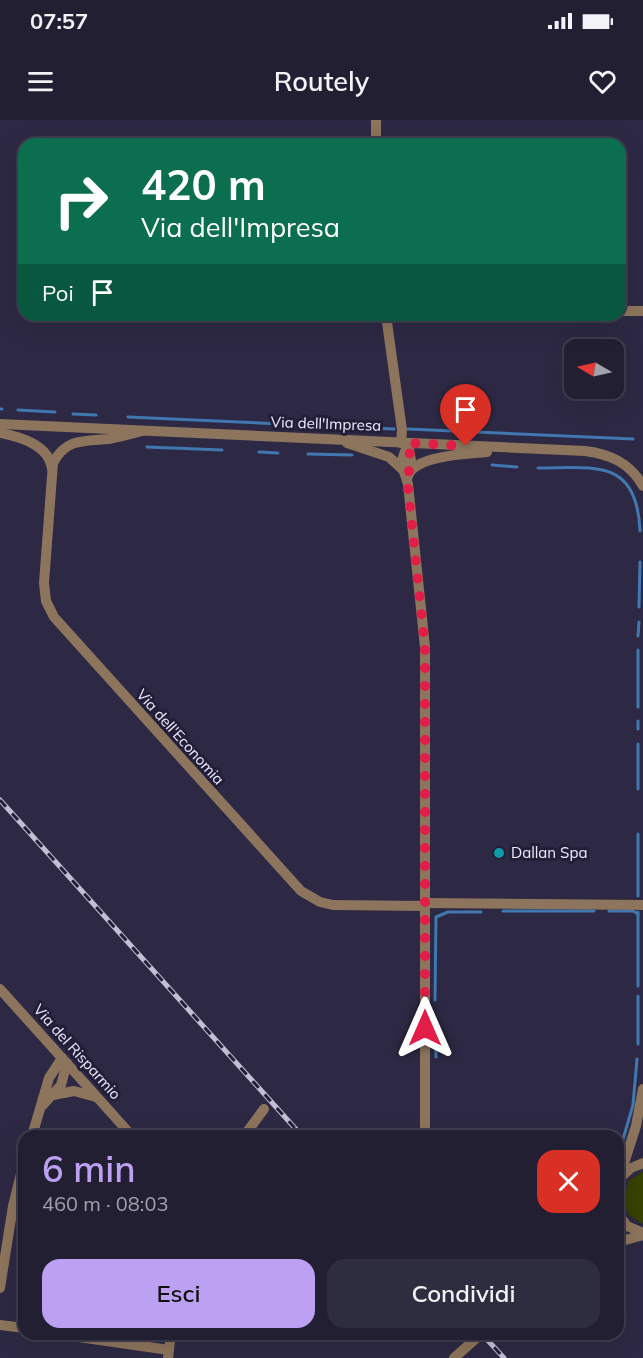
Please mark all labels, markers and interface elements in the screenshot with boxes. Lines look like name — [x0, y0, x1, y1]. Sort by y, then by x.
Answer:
text: 07:57 — [30, 7, 88, 35]
text: Routely — [274, 64, 369, 98]
icon: menu — [24, 65, 57, 98]
icon: heart — [586, 65, 619, 98]
text: 420 m — [141, 158, 266, 211]
icon: right — [42, 162, 120, 240]
text: Via dell'Impresa — [141, 210, 340, 244]
icon: arrive — [86, 276, 119, 309]
text: Poi — [42, 279, 74, 307]
north arrow — [564, 339, 624, 399]
map controls — [564, 339, 624, 399]
pin — [440, 384, 491, 446]
icon: arrive — [449, 393, 482, 426]
street label: Via dell'Impresa — [270, 412, 382, 435]
street label: Via dell'Economia — [132, 685, 228, 788]
place label: Dallan Spa — [511, 843, 587, 862]
marker: Dallan Spa — [492, 846, 506, 860]
position arrow — [393, 996, 457, 1060]
street label: Via del Risparmio — [30, 1000, 125, 1103]
text: 6 min — [42, 1146, 136, 1191]
button: close — [537, 1150, 600, 1213]
text: 460 m · 08:03 — [42, 1191, 168, 1216]
button: Esci — [42, 1259, 315, 1328]
button: Condividi — [327, 1259, 600, 1328]

